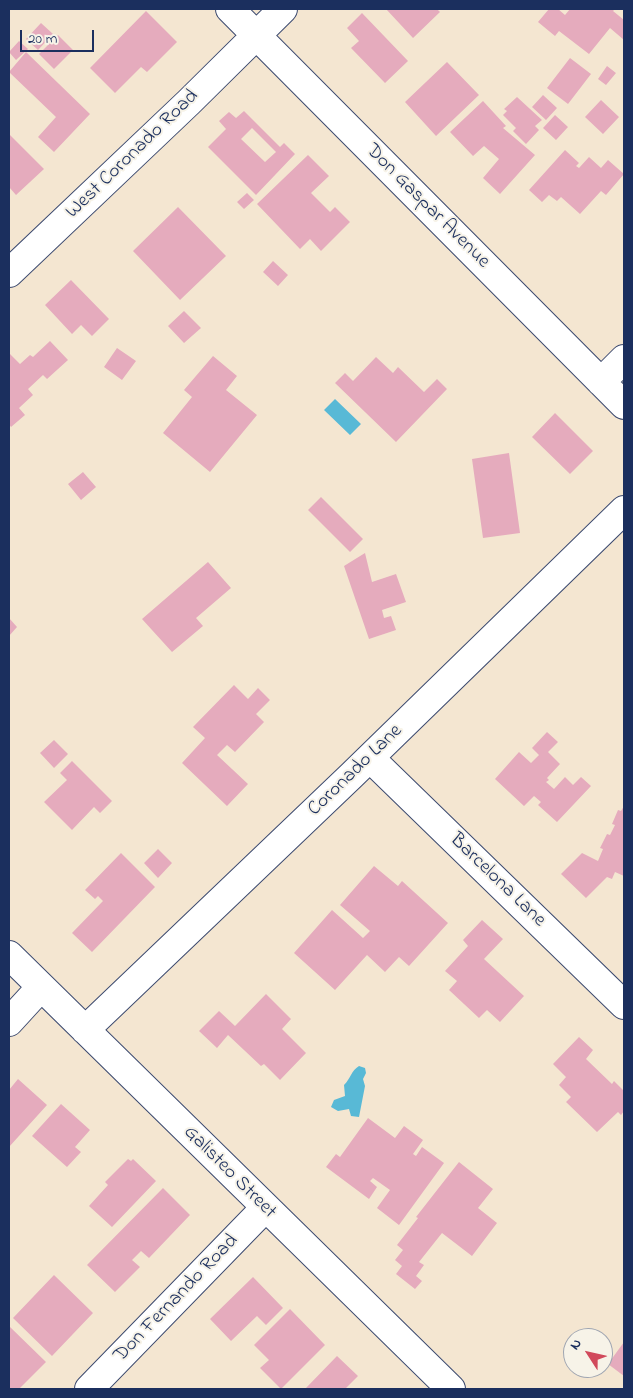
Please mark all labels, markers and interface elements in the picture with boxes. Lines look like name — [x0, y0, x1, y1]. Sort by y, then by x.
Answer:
scale bar — [22, 20, 96, 52]
text: 20 m — [28, 28, 57, 50]
street label: West Coronado Road — [62, 86, 204, 224]
street label: Don Gaspar Avenue — [360, 140, 494, 274]
street label: Coronado Lane — [304, 720, 408, 822]
street label: Barcelona Lane — [444, 829, 550, 933]
street label: Galisteo Street — [177, 1121, 281, 1225]
street label: Don Fernando Road — [110, 1230, 244, 1368]
north arrow — [563, 1328, 613, 1378]
text: N — [565, 1335, 587, 1355]

